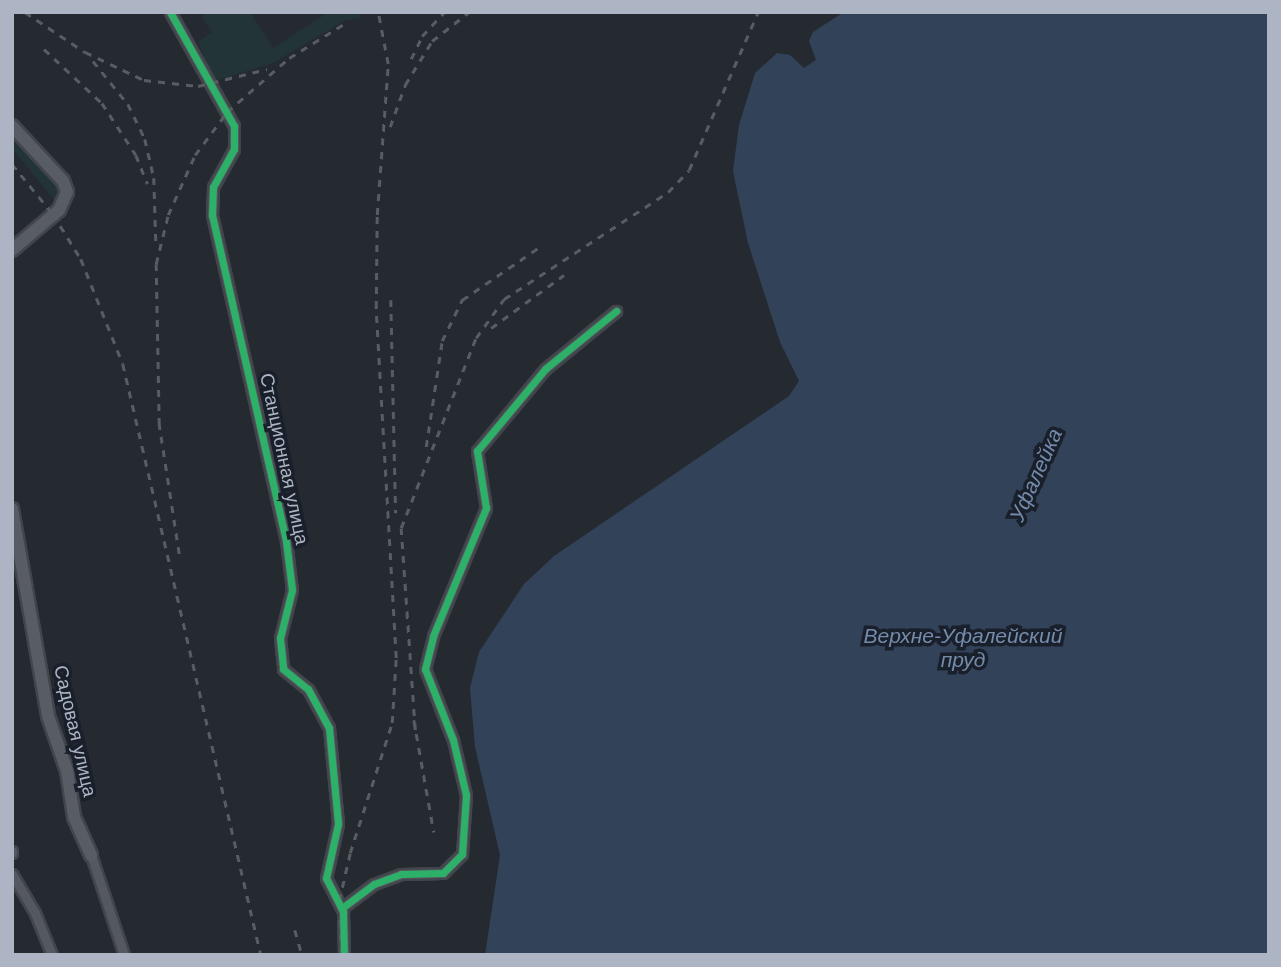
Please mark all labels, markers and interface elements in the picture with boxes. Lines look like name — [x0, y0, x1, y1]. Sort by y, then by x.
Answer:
street label: Станционная улица — [255, 371, 313, 547]
water label: Уфалейка — [1004, 425, 1068, 525]
water label: Верхне-Уфалейский пруд — [864, 623, 1062, 673]
street label: Садовая улица — [49, 663, 101, 799]

